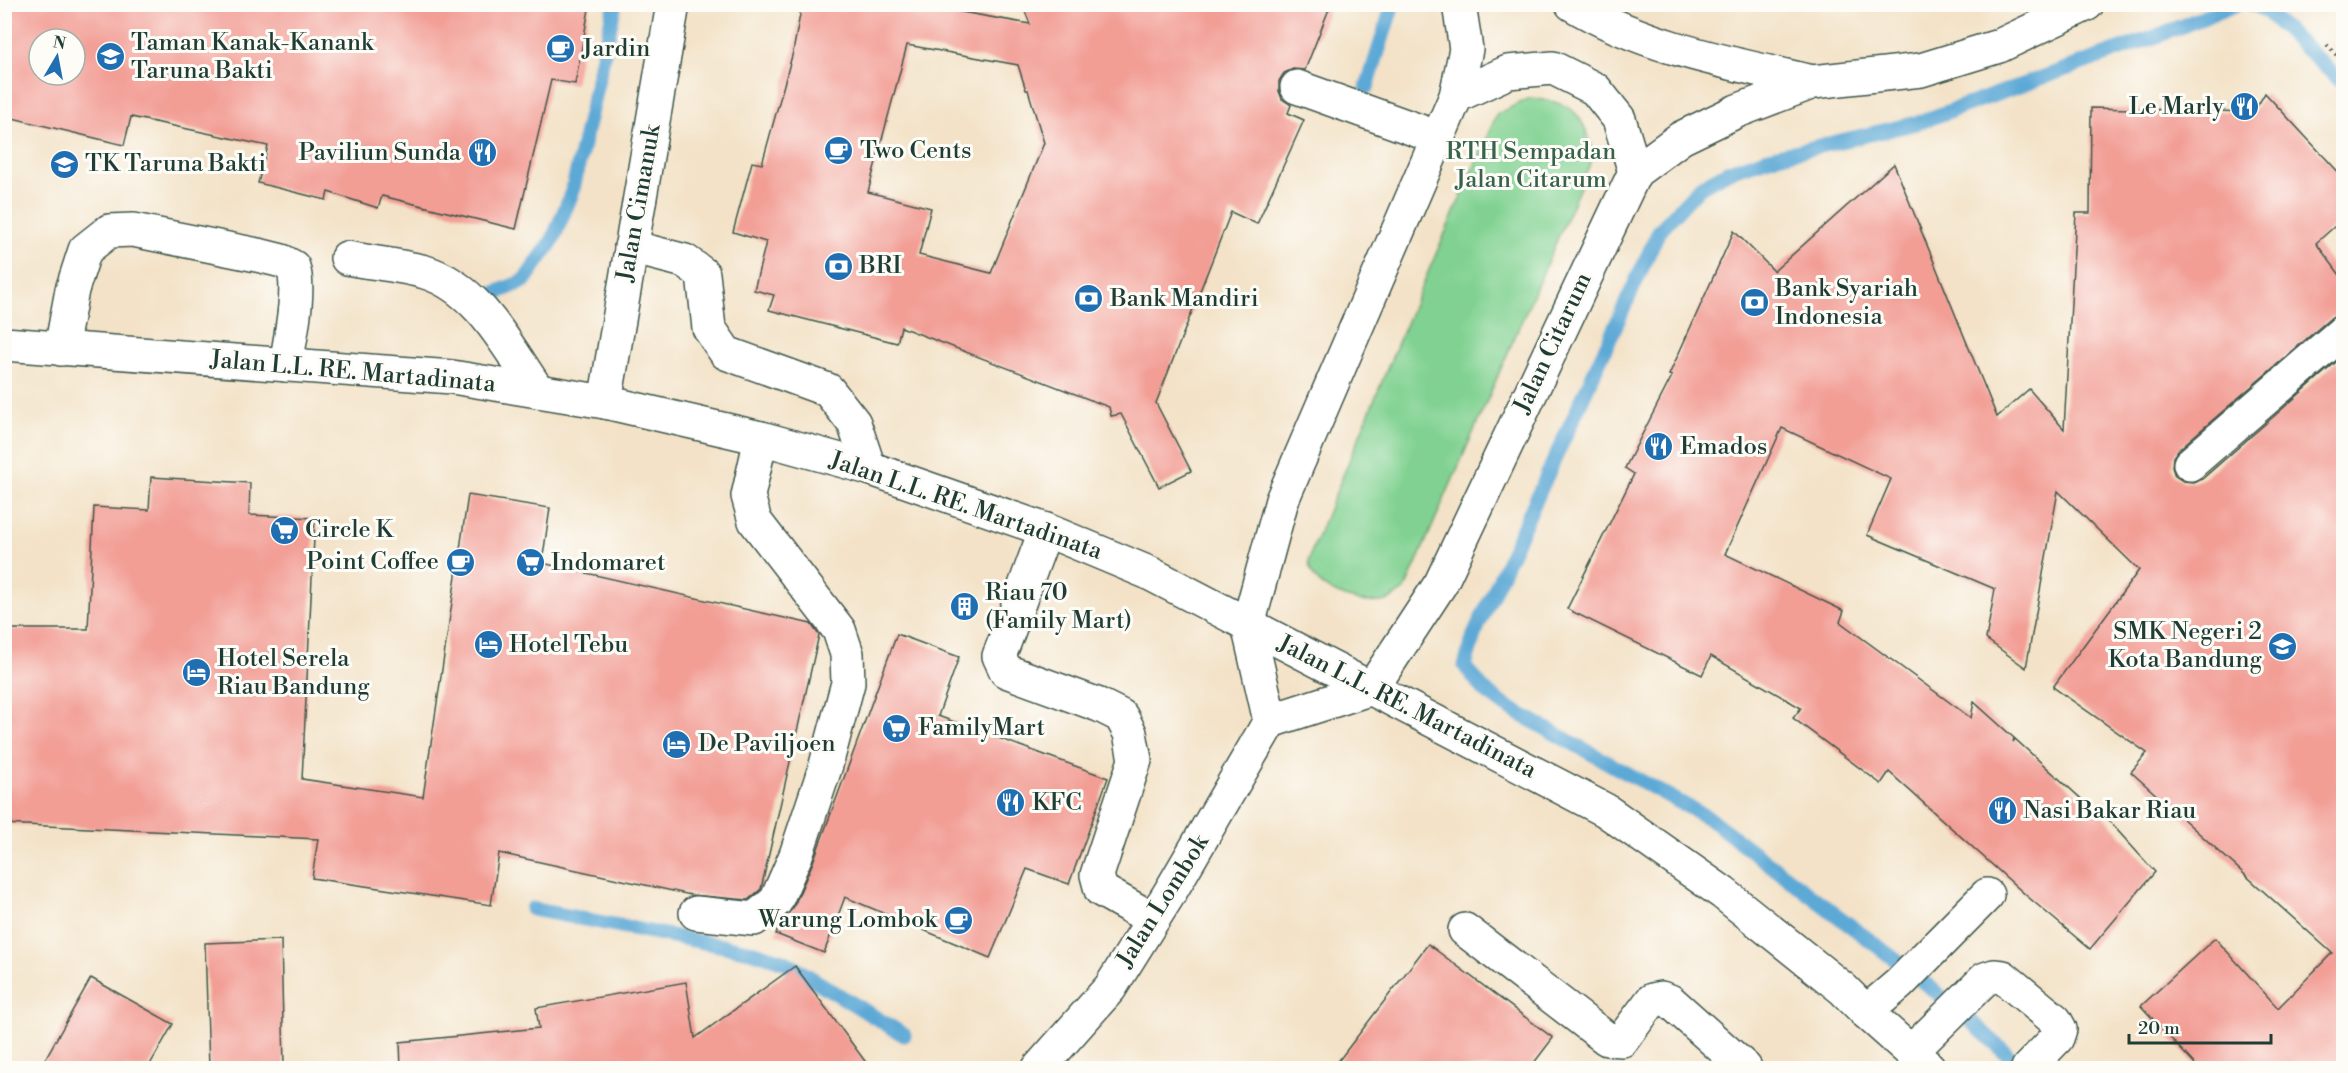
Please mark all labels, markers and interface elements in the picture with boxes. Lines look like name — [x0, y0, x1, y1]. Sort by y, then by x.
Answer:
north arrow — [27, 27, 87, 87]
place label: Taman Kanak-Kanank Taruna Bakti — [131, 28, 375, 86]
text: N — [51, 32, 68, 54]
cafe icon: Jardin — [545, 33, 577, 65]
place label: Jardin — [581, 34, 650, 64]
school or university icon: Taman Kanak-Kanank Taruna Bakti — [94, 41, 126, 73]
restaurant icon: Le Marly — [2229, 91, 2261, 123]
place label: Le Marly — [2129, 92, 2224, 122]
street label: Jalan Cimanuk — [610, 121, 668, 285]
cafe icon: Two Cents — [823, 135, 855, 167]
place label: Two Cents — [860, 136, 971, 166]
restaurant icon: Paviliun Sunda — [466, 137, 498, 169]
park label: RTH Sempadan Jalan Citarum — [1446, 137, 1616, 195]
place label: Paviliun Sunda — [299, 138, 462, 168]
school or university icon: TK Taruna Bakti — [48, 148, 80, 180]
place label: TK Taruna Bakti — [85, 149, 266, 179]
bank icon: BRI — [822, 250, 854, 282]
place label: BRI — [858, 251, 902, 281]
street label: Jalan Citarum — [1507, 268, 1599, 419]
place label: Bank Syariah Indonesia — [1774, 274, 1918, 332]
bank icon: Bank Mandiri — [1073, 283, 1105, 315]
place label: Bank Mandiri — [1109, 284, 1259, 314]
bank icon: Bank Syariah Indonesia — [1738, 287, 1770, 319]
street label: Jalan L.L. RE. Martadinata — [208, 344, 498, 399]
restaurant icon: Emados — [1643, 431, 1675, 463]
place label: Emados — [1680, 432, 1767, 462]
street label: Jalan L.L. RE. Martadinata — [825, 445, 1107, 567]
supermarket icon: Circle K — [268, 514, 300, 546]
place label: Circle K — [305, 515, 395, 545]
cafe icon: Point Coffee — [444, 546, 476, 578]
place label: Point Coffee — [306, 547, 439, 577]
supermarket icon: Indomaret — [514, 547, 546, 579]
place label: Indomaret — [551, 548, 666, 578]
place label: Riau 70 (Family Mart) — [985, 578, 1132, 636]
building icon: Riau 70 (Family Mart) — [948, 591, 980, 623]
place label: SMK Negeri 2 Kota Bandung — [2108, 617, 2263, 675]
street label: Jalan L.L. RE. Martadinata — [1272, 628, 1542, 786]
hotel icon: Hotel Tebu — [472, 629, 504, 661]
place label: Hotel Tebu — [509, 630, 629, 660]
school or university icon: SMK Negeri 2 Kota Bandung — [2267, 630, 2299, 662]
place label: Hotel Serela Riau Bandung — [217, 644, 370, 702]
hotel icon: Hotel Serela Riau Bandung — [180, 657, 212, 689]
supermarket icon: FamilyMart — [881, 712, 913, 744]
place label: FamilyMart — [918, 713, 1046, 743]
hotel icon: De Paviljoen — [661, 728, 693, 760]
place label: De Paviljoen — [698, 729, 836, 759]
restaurant icon: KFC — [995, 787, 1027, 819]
place label: KFC — [1032, 788, 1082, 818]
restaurant icon: Nasi Bakar Riau — [1986, 795, 2018, 827]
place label: Nasi Bakar Riau — [2023, 796, 2196, 826]
street label: Jalan Lombok — [1110, 828, 1216, 974]
cafe icon: Warung Lombok — [942, 904, 974, 936]
place label: Warung Lombok — [757, 905, 938, 935]
scale bar — [2129, 1007, 2272, 1045]
text: 20 m — [2138, 1017, 2180, 1040]

